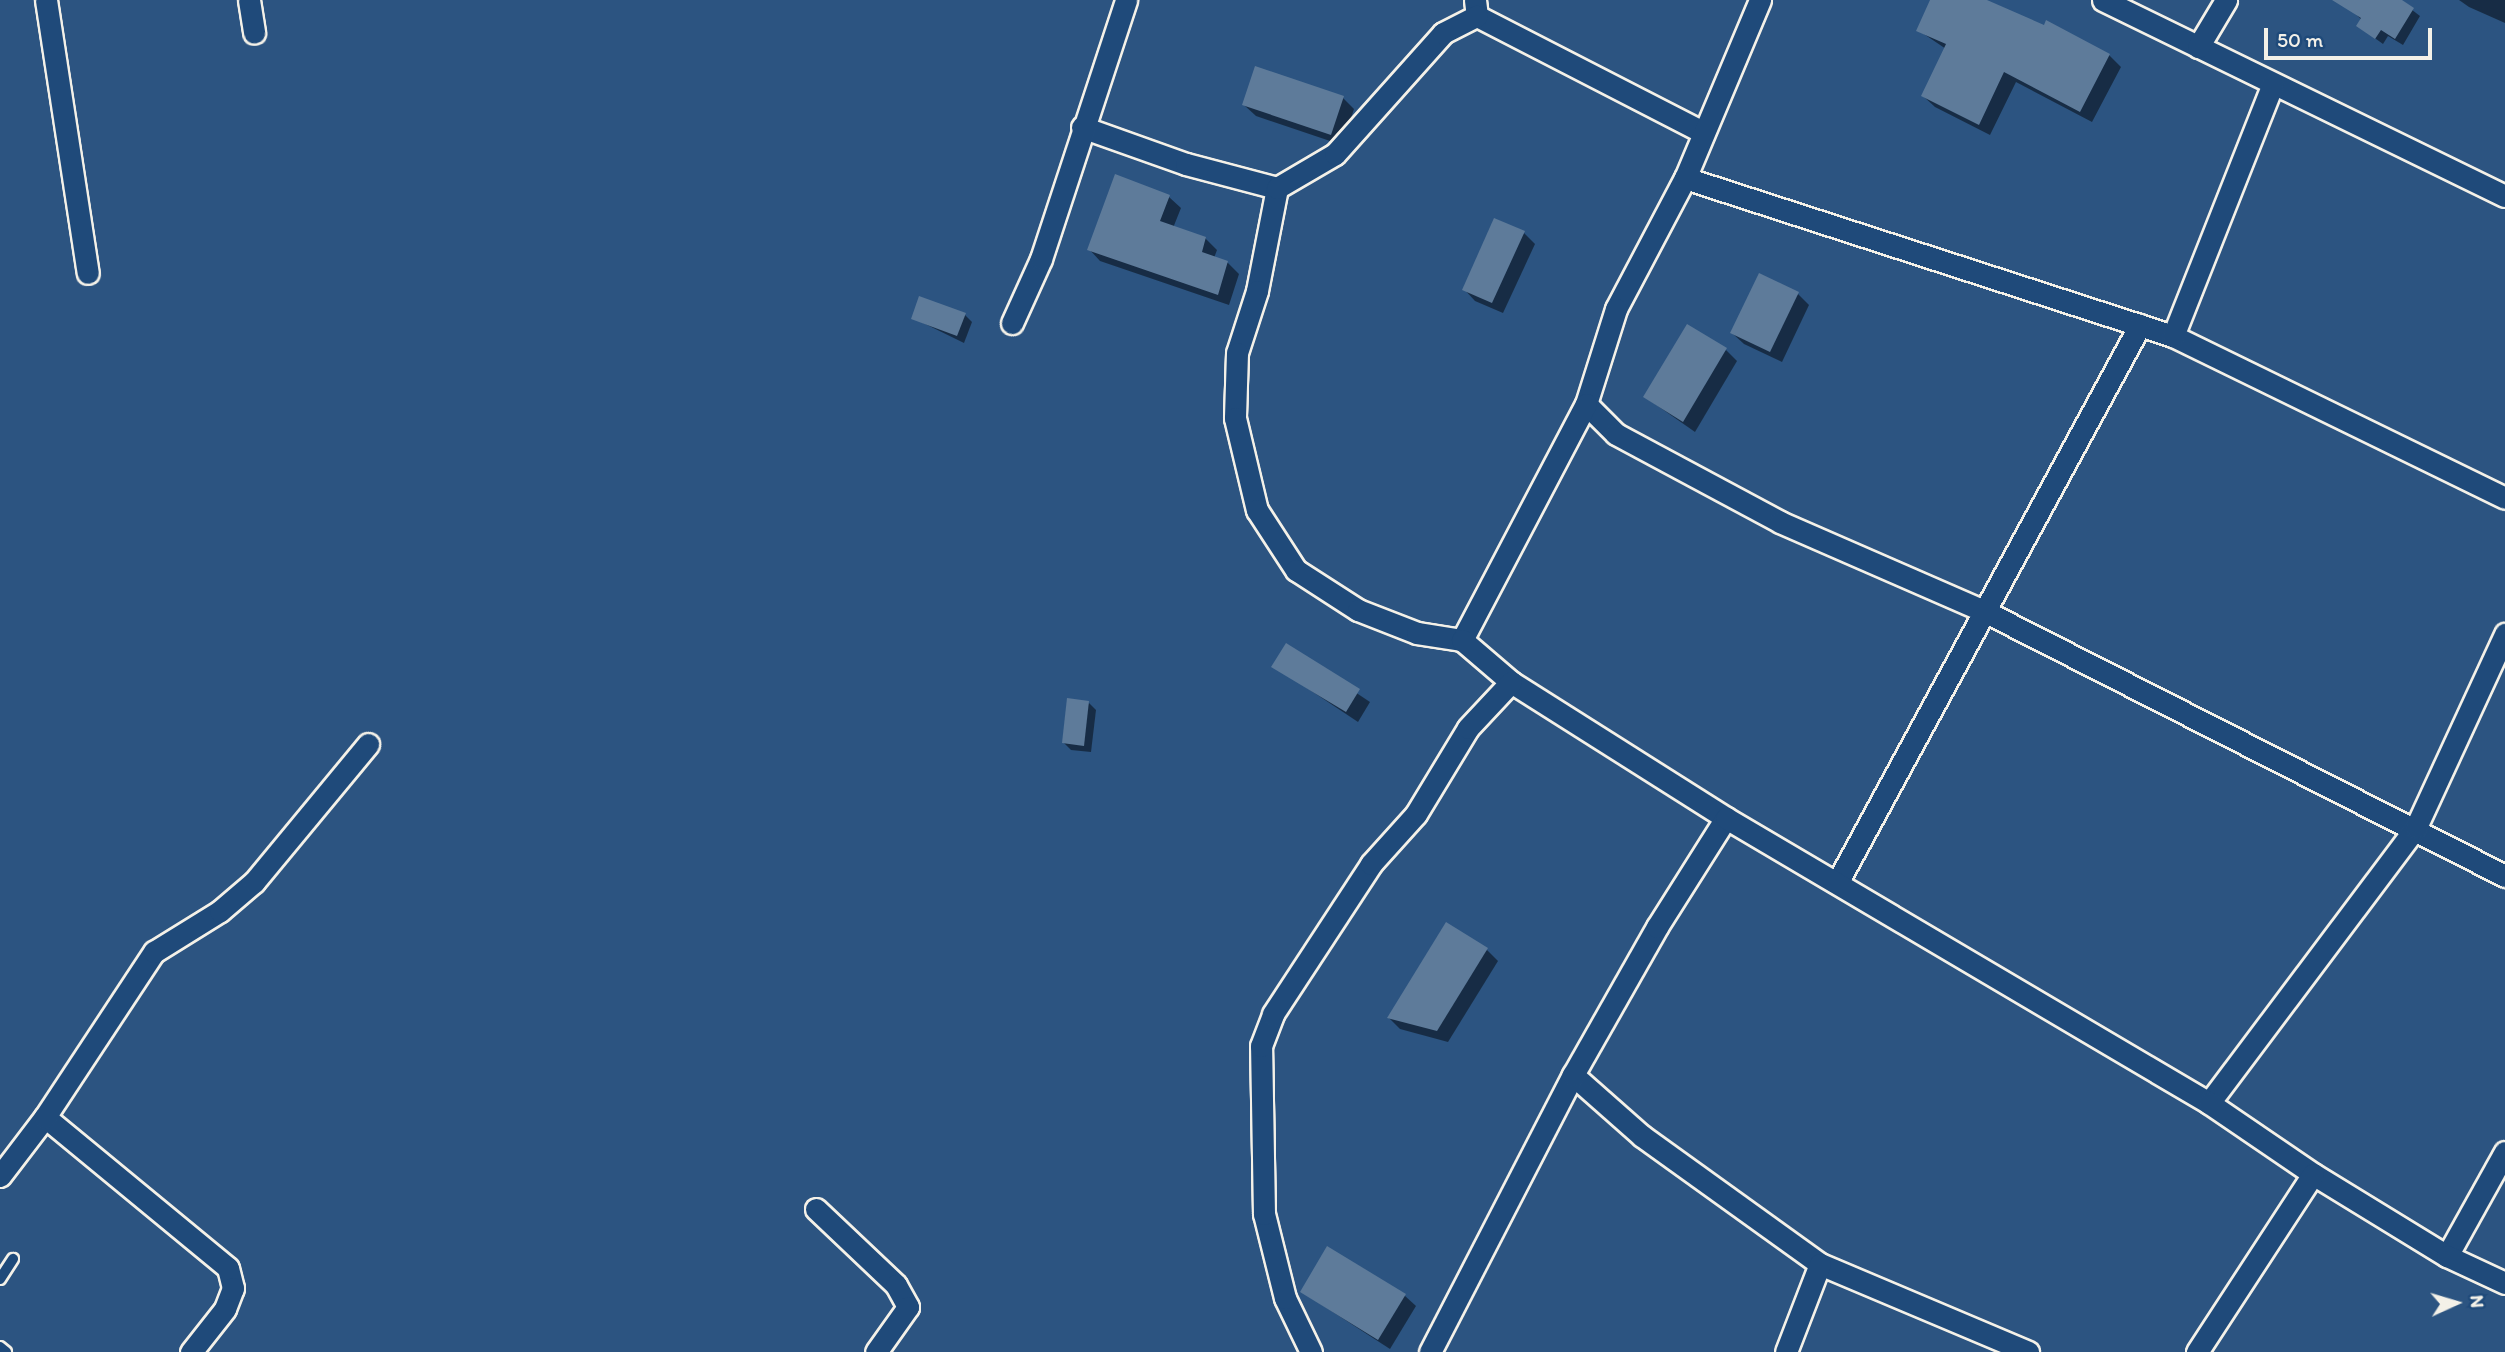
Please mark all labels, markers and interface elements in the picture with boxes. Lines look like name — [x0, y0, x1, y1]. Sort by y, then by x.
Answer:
scale bar — [2267, 14, 2435, 58]
text: 50 m — [2277, 27, 2323, 52]
north arrow — [2421, 1268, 2491, 1338]
text: N — [2466, 1294, 2489, 1309]

